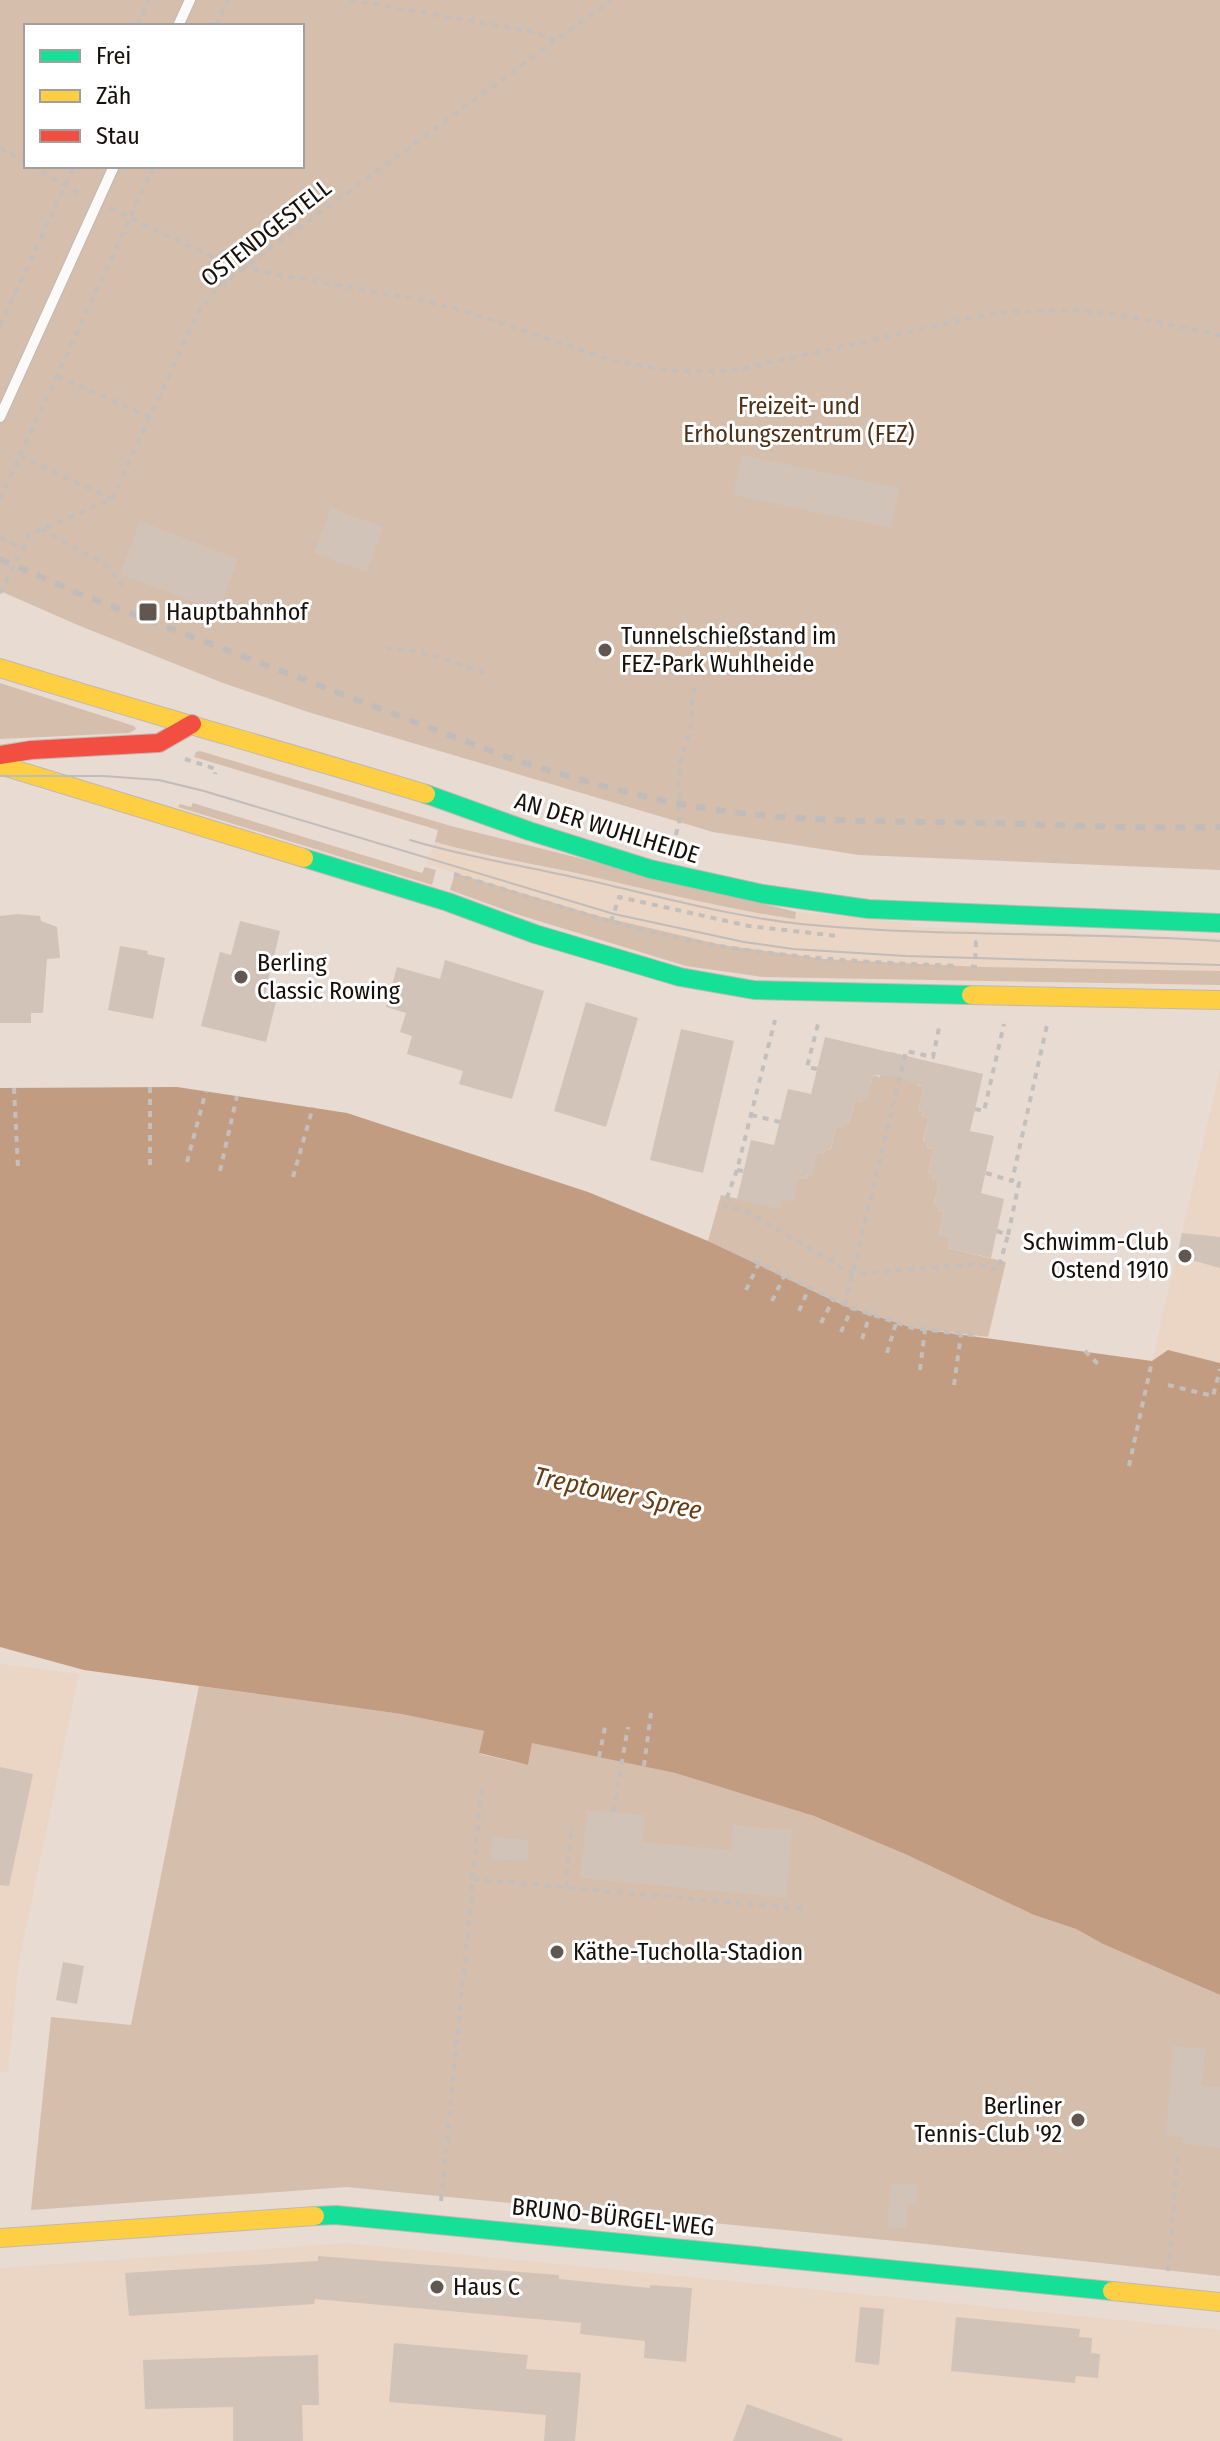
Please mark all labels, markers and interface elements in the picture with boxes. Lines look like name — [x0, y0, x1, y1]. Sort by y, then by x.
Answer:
legend — [24, 24, 304, 168]
text: Frei — [96, 42, 131, 70]
text: Zäh — [96, 82, 131, 110]
text: Stau — [96, 122, 140, 150]
street label: OSTENDGESTELL — [195, 173, 337, 292]
park label: Freizeit- und Erholungszentrum (FEZ) — [683, 392, 915, 448]
place label: Hauptbahnhof — [166, 598, 309, 626]
marker: Hauptbahnhof — [137, 601, 159, 623]
place label: Tunnelschießstand im FEZ-Park Wuhlheide — [621, 622, 836, 678]
marker: Tunnelschießstand im FEZ-Park Wuhlheide — [596, 641, 614, 659]
street label: AN DER WUHLHEIDE — [511, 787, 703, 869]
place label: Berling Classic Rowing — [257, 949, 401, 1005]
marker: Berling Classic Rowing — [232, 968, 250, 986]
place label: Schwimm-Club Ostend 1910 — [1023, 1228, 1169, 1284]
marker: Schwimm-Club Ostend 1910 — [1176, 1247, 1194, 1265]
water label: Treptower Spree — [531, 1461, 705, 1526]
place label: Käthe-Tucholla-Stadion — [573, 1938, 803, 1966]
marker: Käthe-Tucholla-Stadion — [548, 1943, 566, 1961]
place label: Berliner Tennis-Club '92 — [914, 2092, 1063, 2148]
marker: Berliner Tennis-Club '92 — [1069, 2111, 1087, 2129]
street label: BRUNO-BÜRGEL-WEG — [510, 2192, 716, 2242]
place label: Haus C — [453, 2273, 520, 2301]
marker: Haus C — [428, 2278, 446, 2296]

